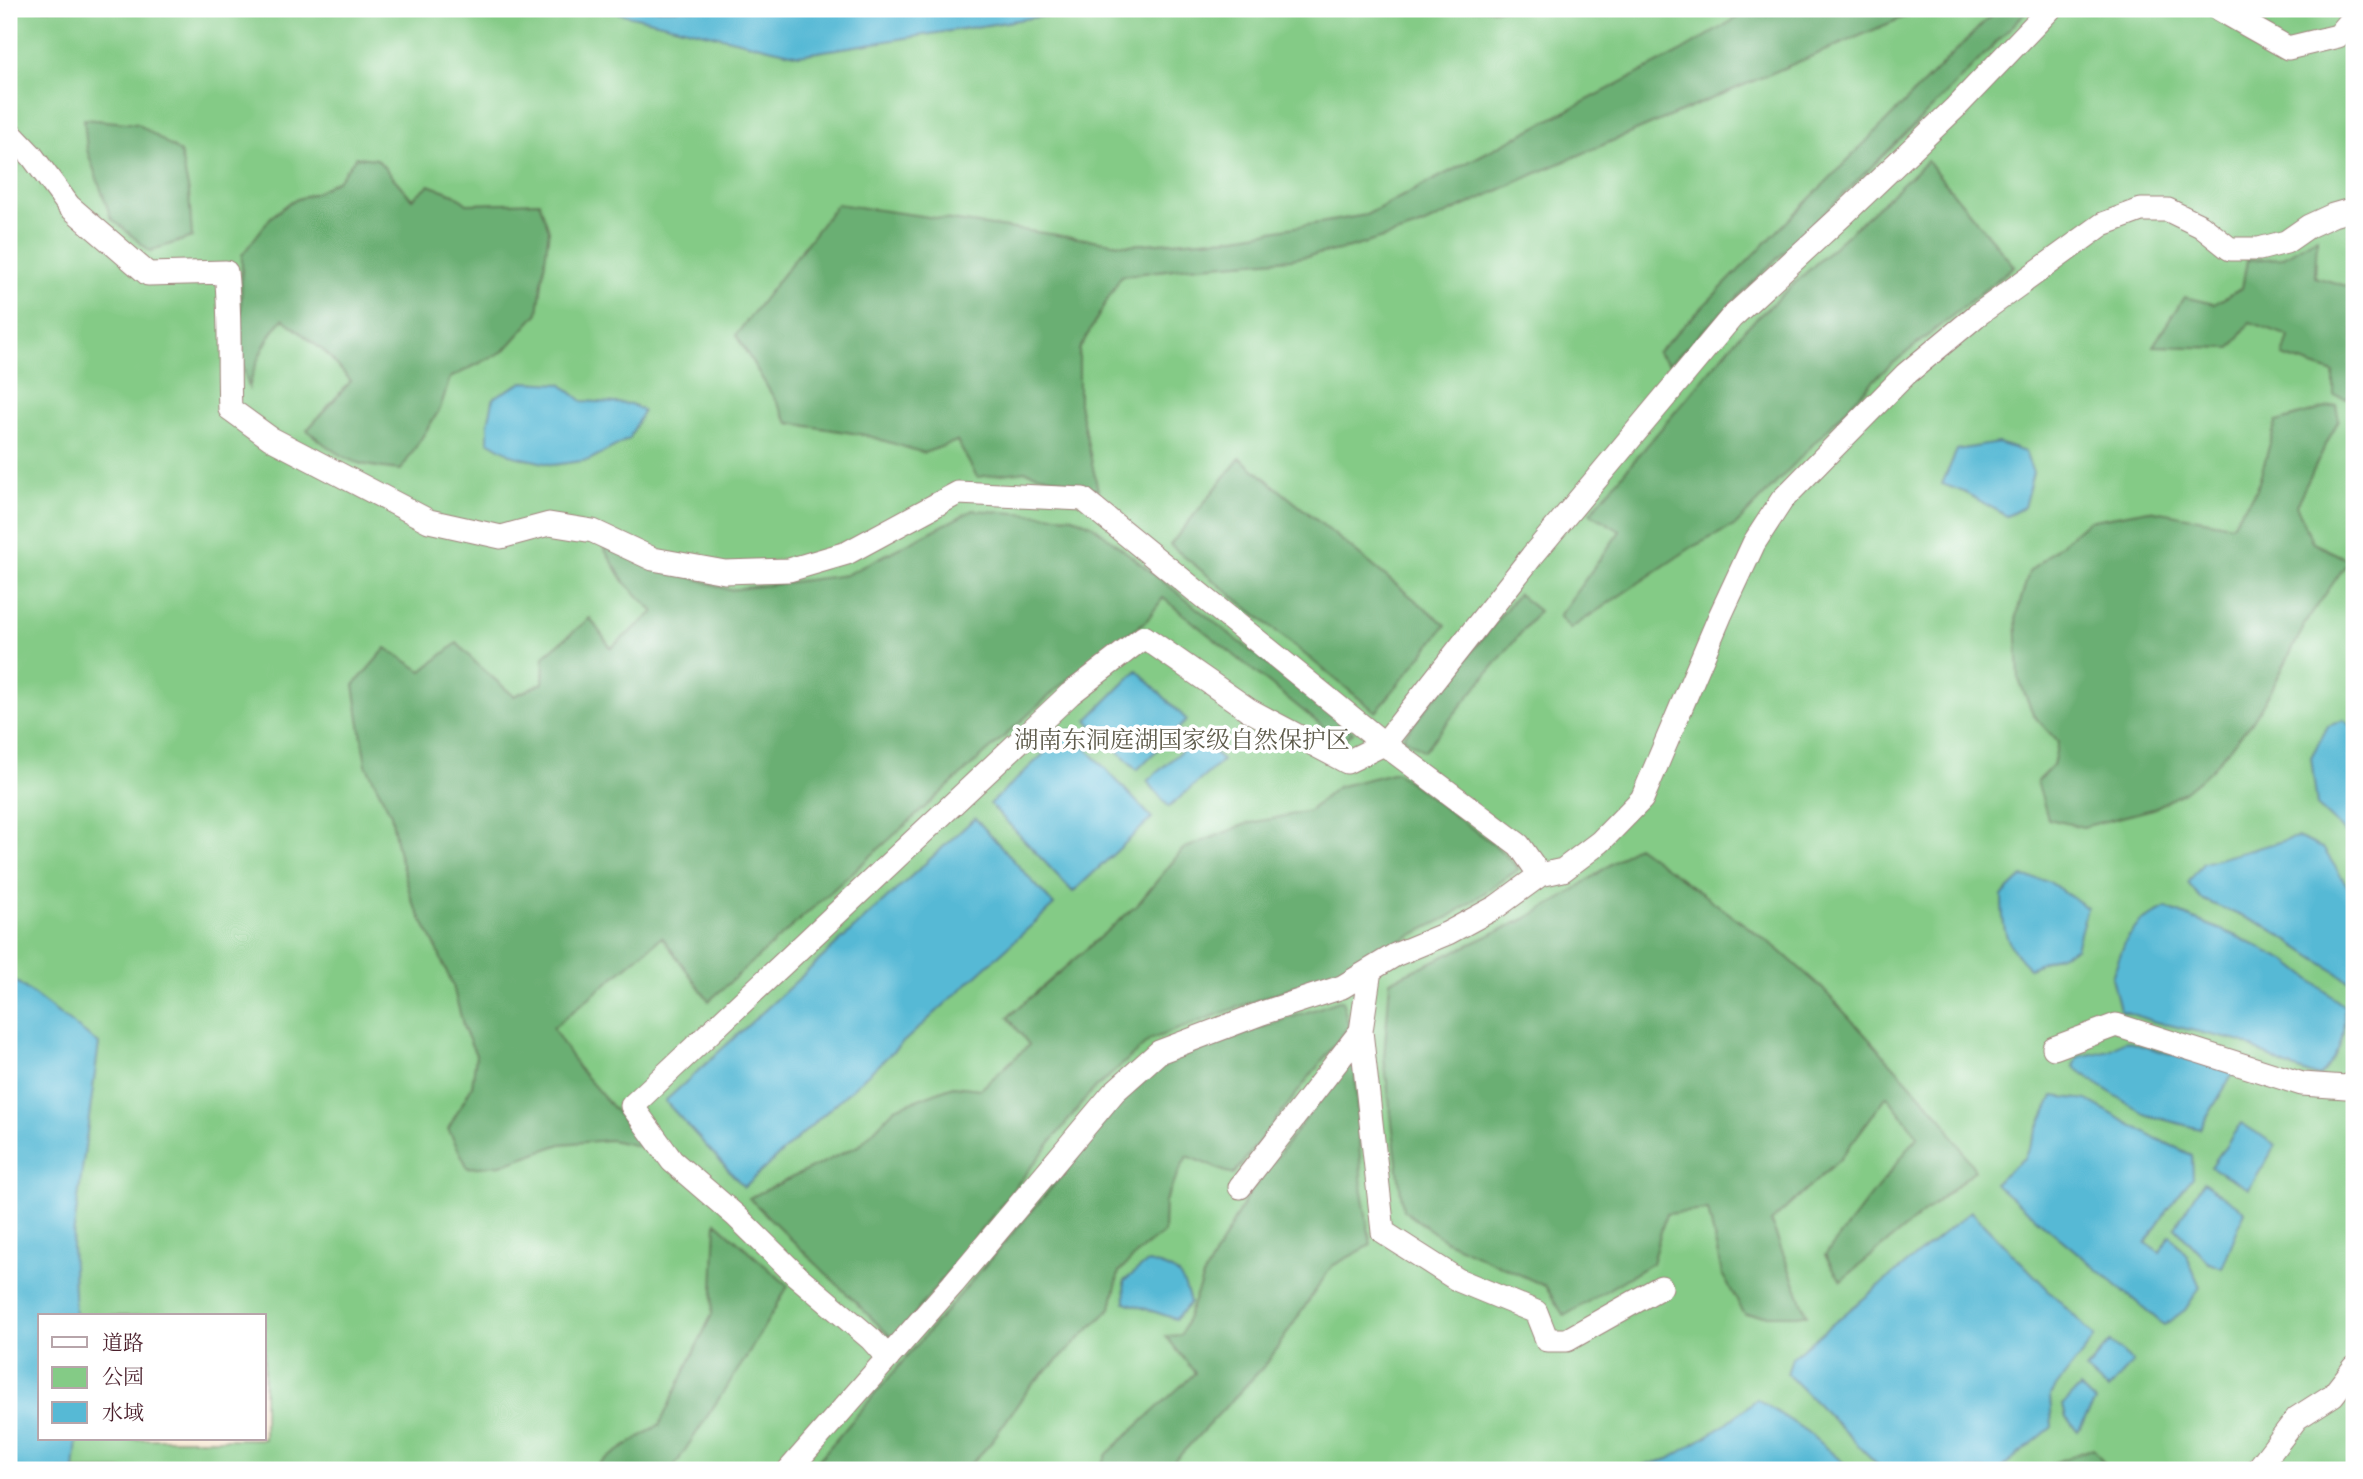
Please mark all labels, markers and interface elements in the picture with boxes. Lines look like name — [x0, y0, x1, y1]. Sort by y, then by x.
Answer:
park label: 湖南东洞庭湖国家级自然保护区 — [1014, 725, 1350, 759]
legend — [38, 1314, 266, 1440]
text: 道路 — [102, 1330, 144, 1360]
text: 公园 — [102, 1364, 144, 1394]
text: 水域 — [102, 1400, 144, 1430]

